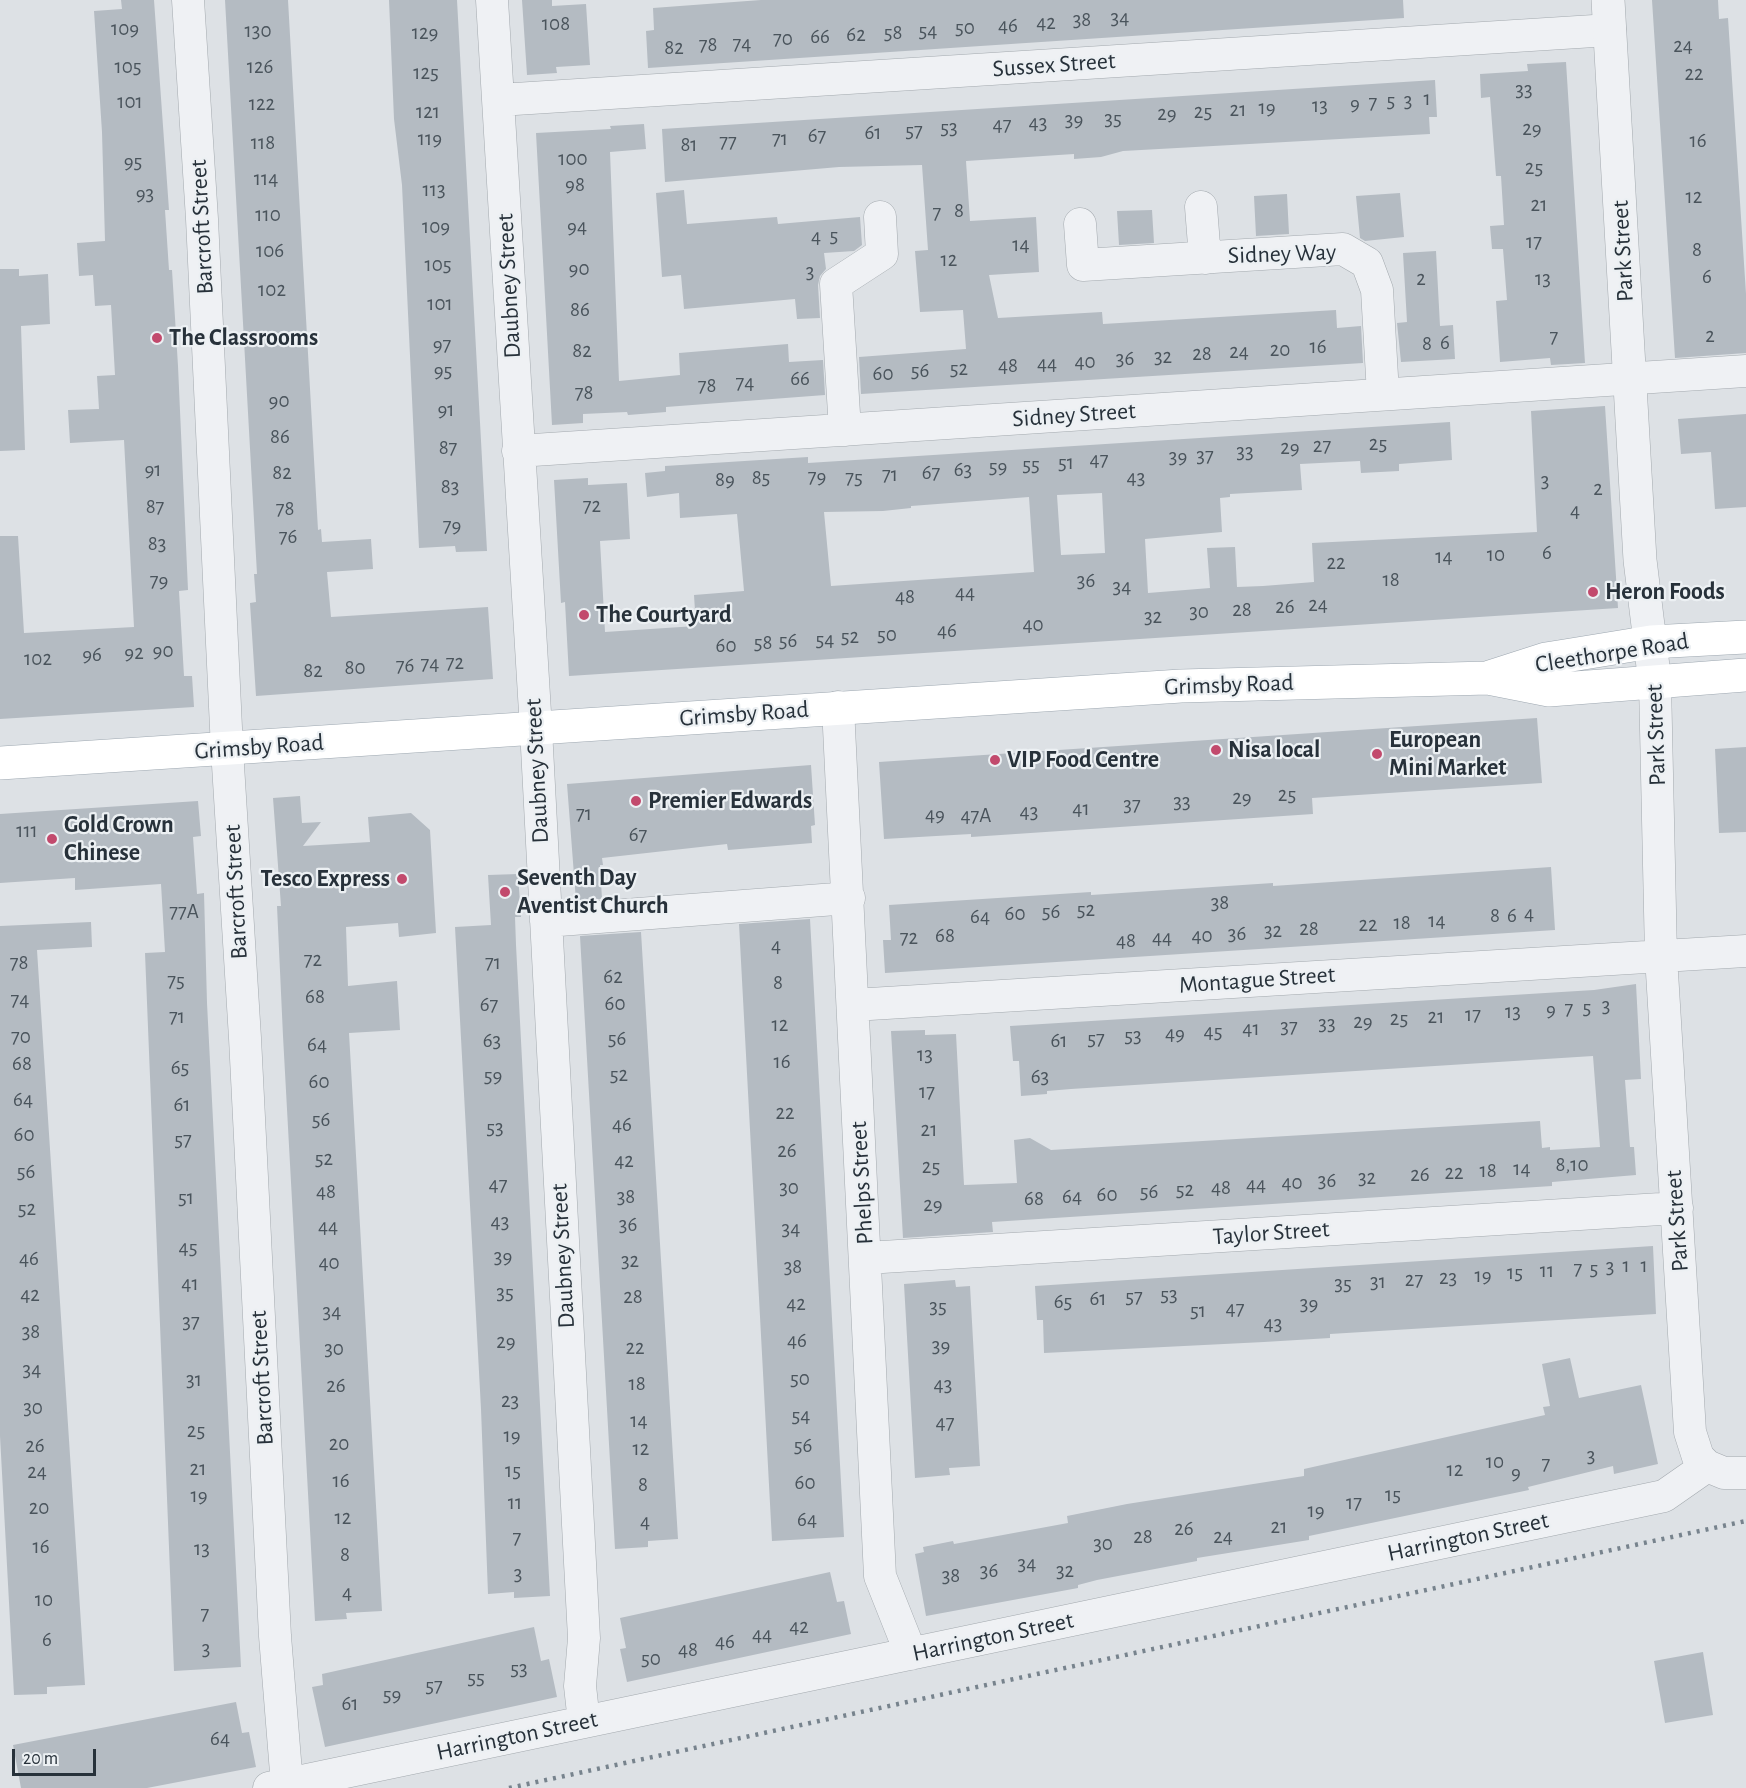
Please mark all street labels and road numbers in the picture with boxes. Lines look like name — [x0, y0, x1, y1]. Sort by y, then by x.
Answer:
street label: Sussex Street — [992, 46, 1116, 84]
street label: Barcroft Street — [184, 159, 220, 295]
street label: Park Street — [1606, 199, 1640, 303]
street label: Daubney Street — [491, 213, 527, 359]
street label: Sidney Way — [1227, 238, 1337, 270]
street label: Sidney Street — [1011, 396, 1137, 434]
street label: Cleethorpe Road — [1533, 627, 1691, 679]
street label: Grimsby Road — [1164, 668, 1294, 702]
street label: Park Street — [1640, 684, 1672, 786]
street label: Grimsby Road — [678, 695, 810, 733]
street label: Daubney Street — [519, 698, 555, 844]
street label: Grimsby Road — [193, 728, 325, 766]
street label: Barcroft Street — [218, 824, 254, 960]
street label: Montague Street — [1178, 960, 1336, 1000]
street label: Phelps Street — [844, 1121, 880, 1245]
street label: Park Street — [1659, 1169, 1695, 1273]
street label: Daubney Street — [545, 1183, 581, 1329]
street label: Taylor Street — [1212, 1215, 1330, 1251]
street label: Barcroft Street — [244, 1310, 280, 1446]
street label: Harrington Street — [1385, 1506, 1551, 1568]
street label: Harrington Street — [910, 1606, 1076, 1668]
street label: Harrington Street — [434, 1705, 600, 1767]

